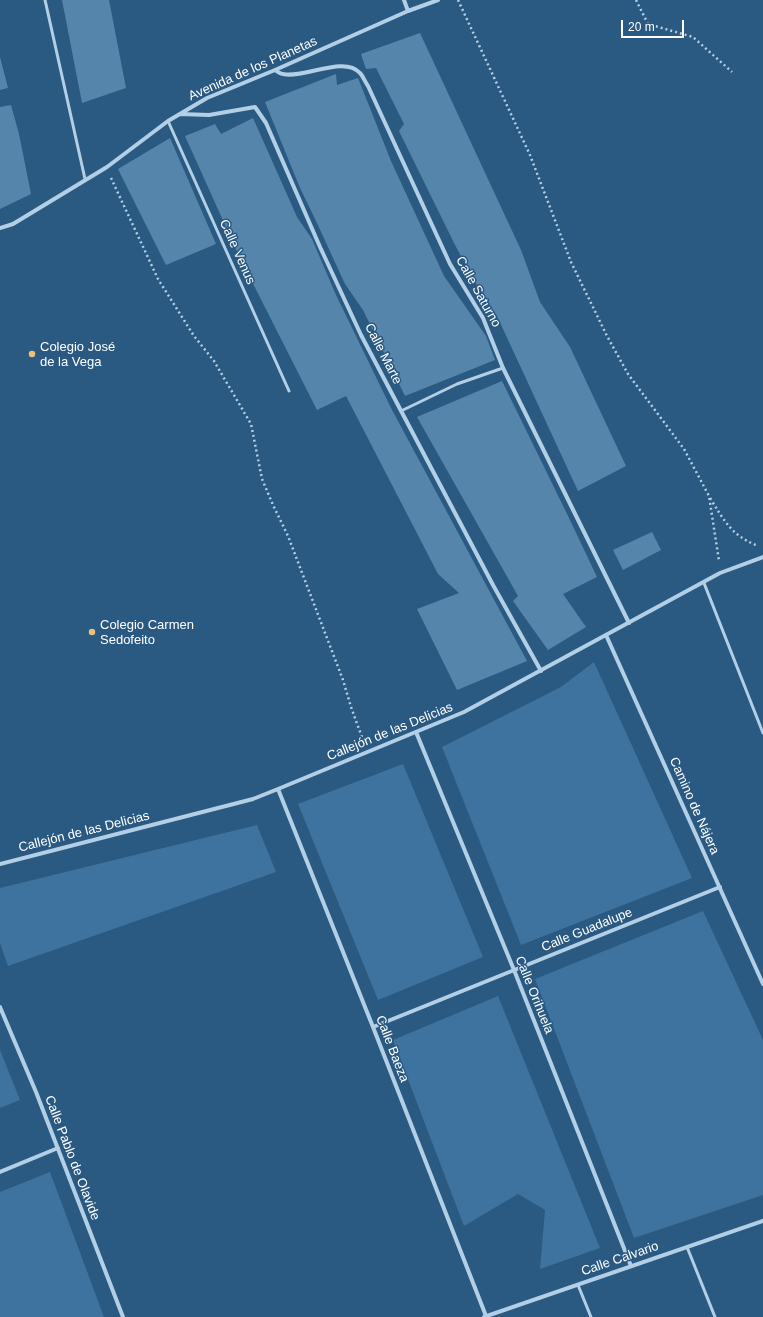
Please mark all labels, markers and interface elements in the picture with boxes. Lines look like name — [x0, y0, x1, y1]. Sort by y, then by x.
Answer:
scale bar — [623, 12, 686, 38]
text: 20 m — [628, 20, 655, 34]
street label: Avenida de los Planetas — [186, 34, 320, 104]
street label: Calle Venus — [216, 217, 258, 287]
street label: Calle Saturno — [452, 254, 504, 330]
street label: Calle Marte — [361, 321, 405, 387]
place label: Colegio José de la Vega — [40, 339, 115, 370]
marker: Colegio José de la Vega — [27, 349, 37, 359]
place label: Colegio Carmen Sedofeito — [100, 617, 194, 648]
marker: Colegio Carmen Sedofeito — [87, 627, 97, 637]
street label: Callejón de las Delicias — [325, 700, 455, 764]
street label: Camino de Nájera — [666, 755, 722, 857]
street label: Callejón de las Delicias — [17, 808, 151, 856]
street label: Calle Guadalupe — [539, 905, 635, 955]
street label: Calle Orihuela — [511, 954, 557, 1036]
street label: Calle Baeza — [372, 1013, 412, 1085]
street label: Calle Pablo de Olavide — [41, 1093, 103, 1223]
street label: Calle Calvario — [579, 1238, 661, 1280]

